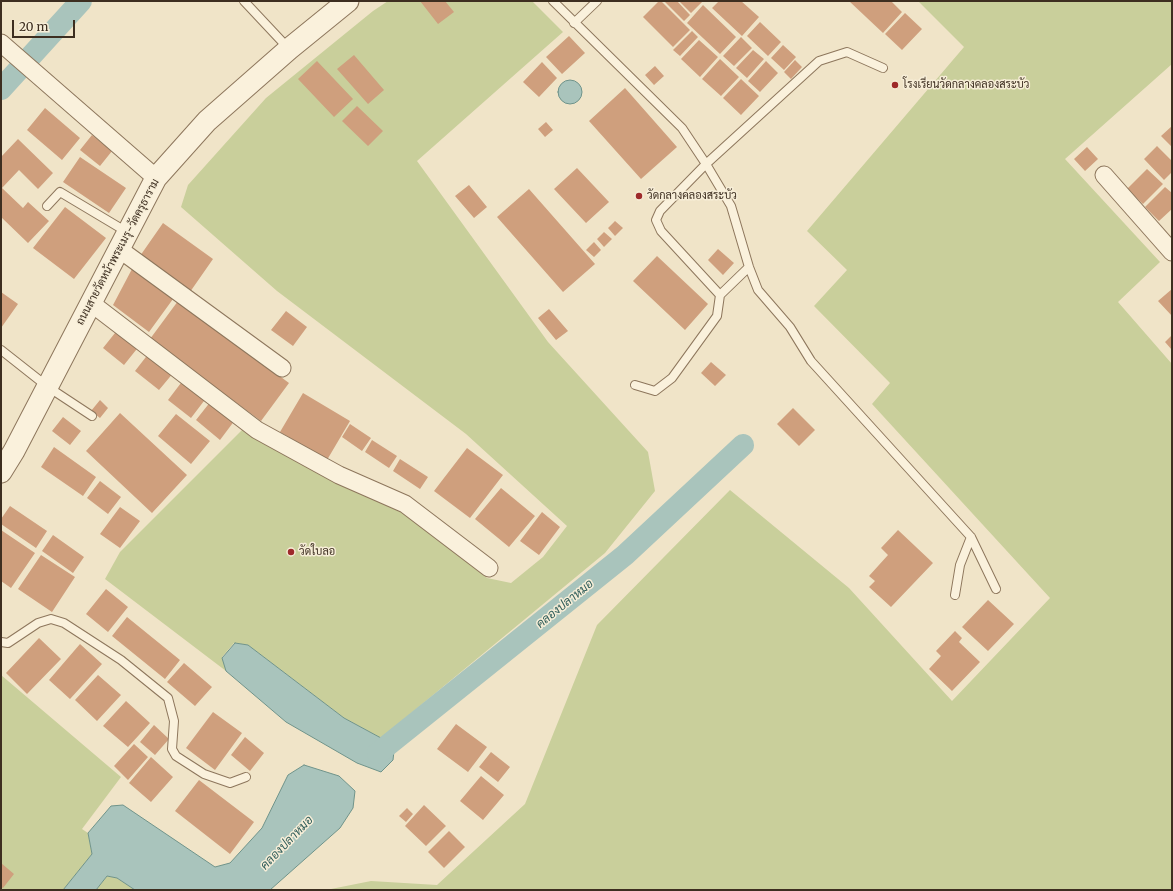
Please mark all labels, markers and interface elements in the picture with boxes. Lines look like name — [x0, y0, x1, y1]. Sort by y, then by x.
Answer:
scale bar — [14, 12, 77, 38]
text: 20 m — [19, 19, 48, 34]
place label: โรงเรียนวัดกลางคลองสระบัว — [903, 78, 1029, 92]
marker: โรงเรียนวัดกลางคลองสระบัว — [890, 80, 900, 90]
street label: ถนนสายวัดหน้าพระเมรุ-วัดครุธาราม — [74, 177, 162, 327]
place label: วัดกลางคลองสระบัว — [647, 189, 737, 203]
marker: วัดกลางคลองสระบัว — [634, 191, 644, 201]
place label: วัดใบลอ — [299, 545, 335, 559]
marker: วัดใบลอ — [286, 547, 296, 557]
water label: คลองปลาหมอ — [534, 577, 596, 631]
water label: คลองปลาหมอ — [258, 813, 316, 873]

